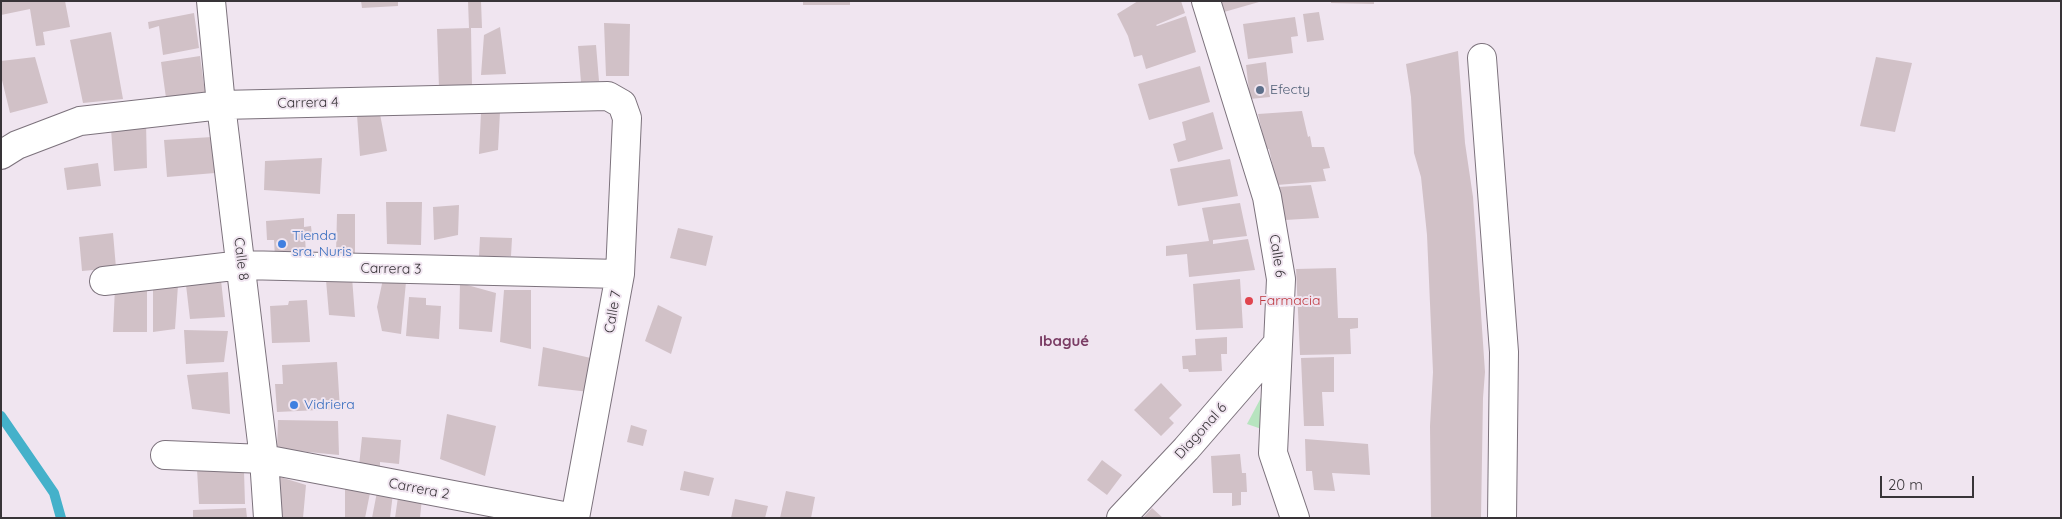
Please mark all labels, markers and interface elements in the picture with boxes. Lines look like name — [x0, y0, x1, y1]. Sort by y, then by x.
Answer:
place label: Efecty — [1270, 82, 1310, 98]
marker: Efecty — [1254, 84, 1266, 96]
street label: Carrera 4 — [277, 94, 339, 112]
place label: Tienda sra. Nuris — [292, 228, 352, 260]
street label: Calle 6 — [1265, 233, 1289, 279]
street label: Calle 8 — [230, 237, 252, 281]
marker: Tienda sra. Nuris — [276, 238, 288, 250]
street label: Carrera 3 — [360, 260, 422, 278]
street label: Calle 7 — [601, 289, 625, 335]
place label: Farmacia — [1259, 293, 1321, 309]
marker: Farmacia — [1243, 295, 1255, 307]
district label: Ibagué — [1039, 332, 1089, 350]
place label: Vidriera — [304, 397, 355, 413]
marker: Vidriera — [288, 399, 300, 411]
street label: Diagonal 6 — [1171, 400, 1231, 462]
scale bar — [1882, 466, 1976, 498]
street label: Carrera 2 — [387, 475, 451, 503]
text: 20 m — [1888, 475, 1923, 494]

